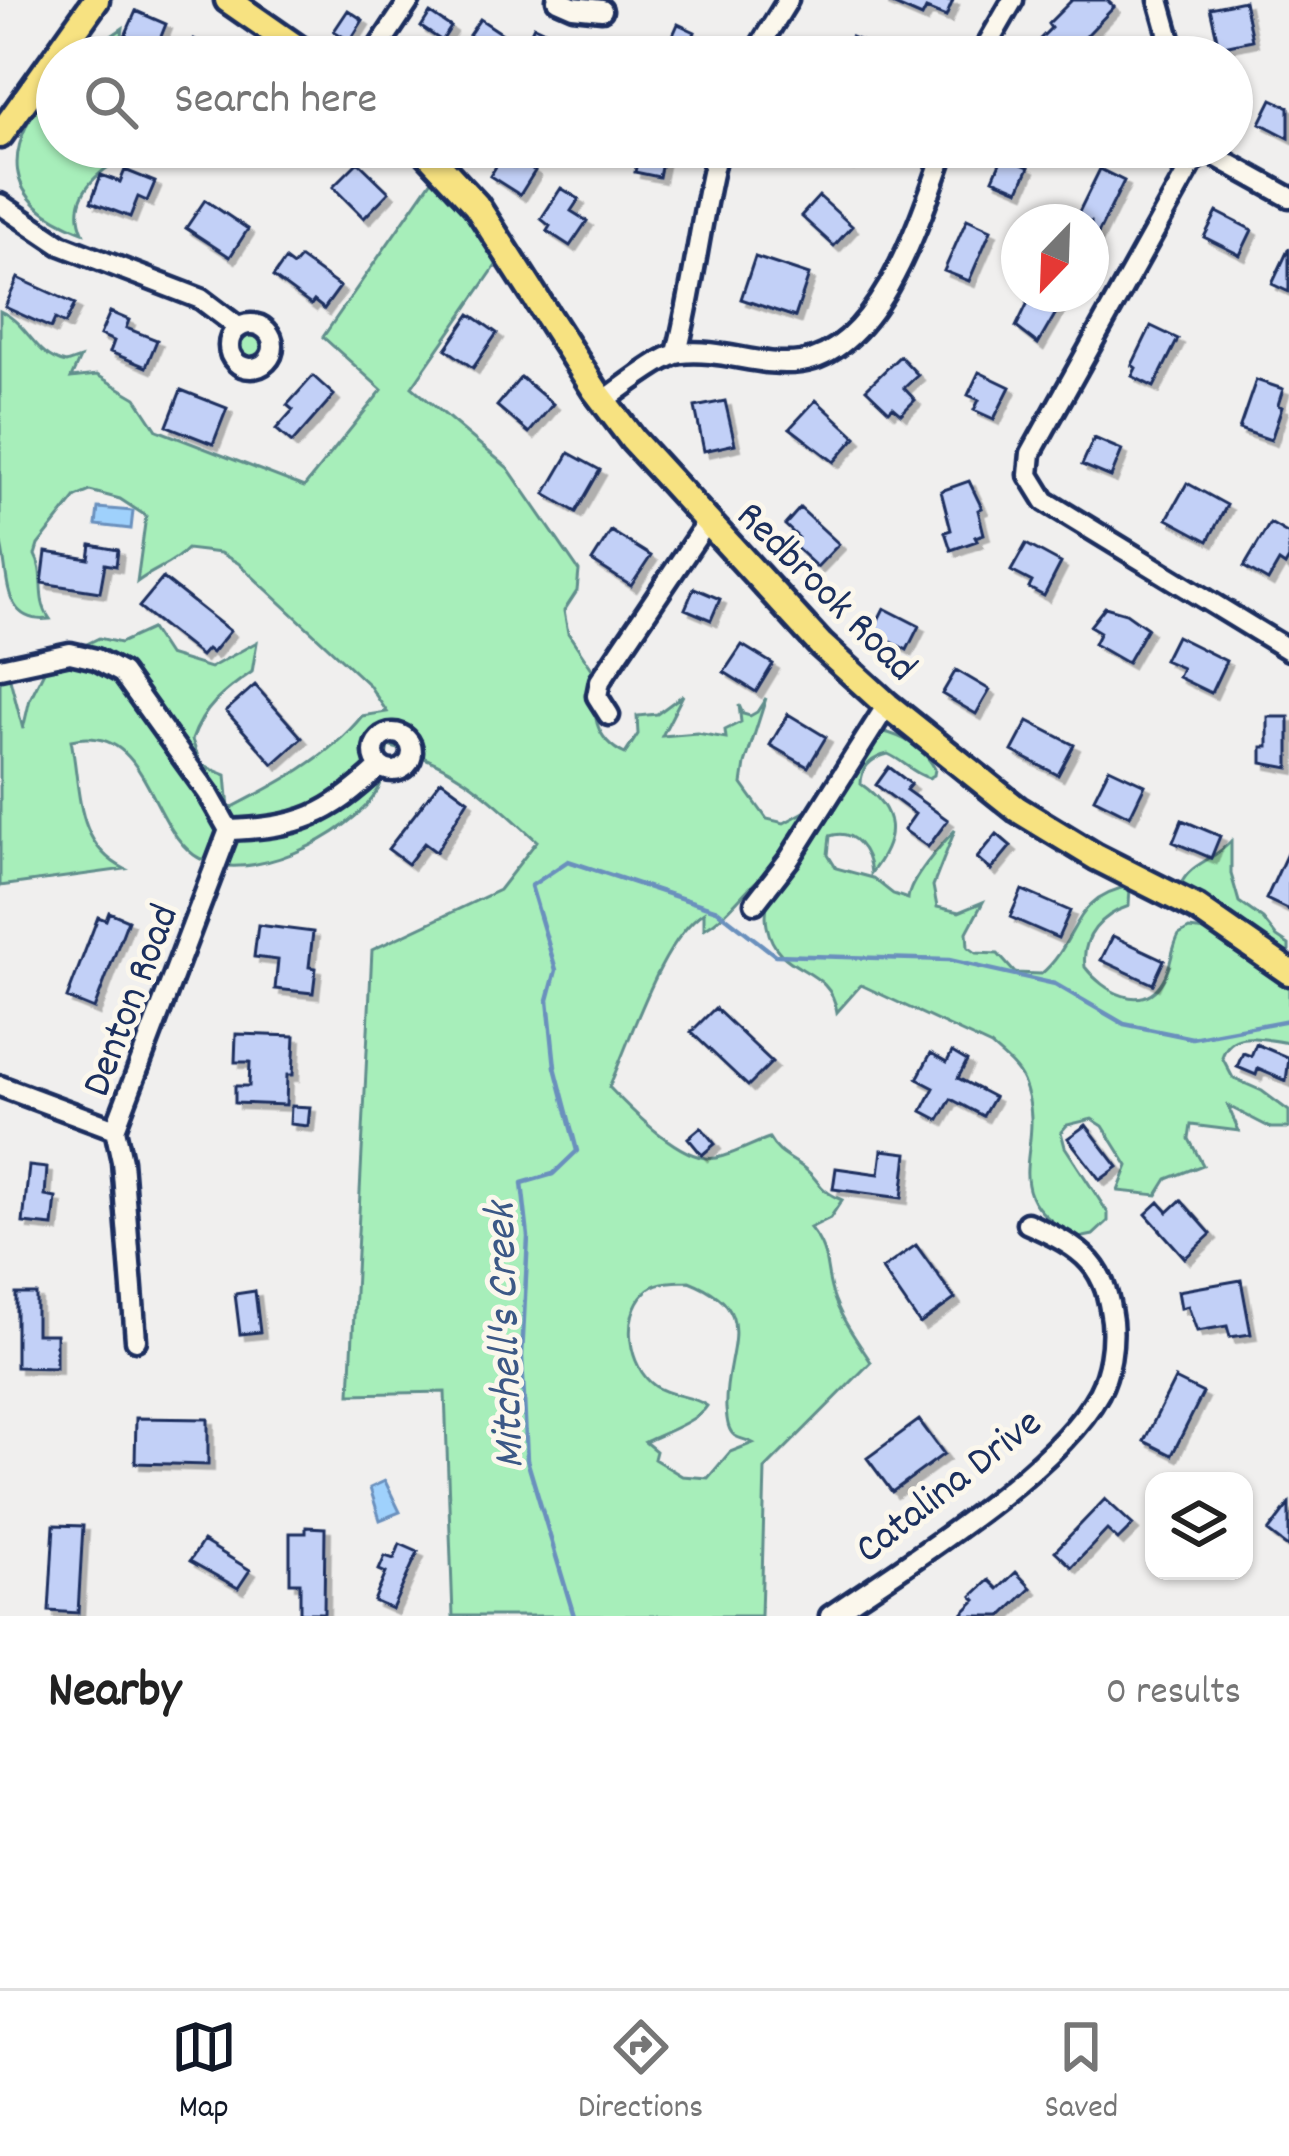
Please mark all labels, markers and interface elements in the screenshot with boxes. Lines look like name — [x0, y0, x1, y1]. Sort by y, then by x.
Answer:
search box — [36, 36, 1253, 168]
icon: search — [78, 69, 144, 135]
text: Search here — [174, 70, 377, 134]
north arrow — [1001, 204, 1109, 312]
street label: Redbrook Road — [720, 490, 928, 698]
street label: Denton Road — [69, 897, 198, 1106]
water label: Mitchell's Creek — [471, 1198, 545, 1470]
street label: Catalina Drive — [844, 1396, 1057, 1581]
map controls — [1145, 1472, 1253, 1580]
button: layers — [1145, 1472, 1253, 1580]
text: Nearby — [48, 1658, 181, 1730]
text: 0 results — [1106, 1667, 1241, 1722]
tab: Map — [171, 2014, 237, 2133]
tab: Directions — [578, 2014, 703, 2133]
tab: Saved — [1045, 2014, 1118, 2133]

